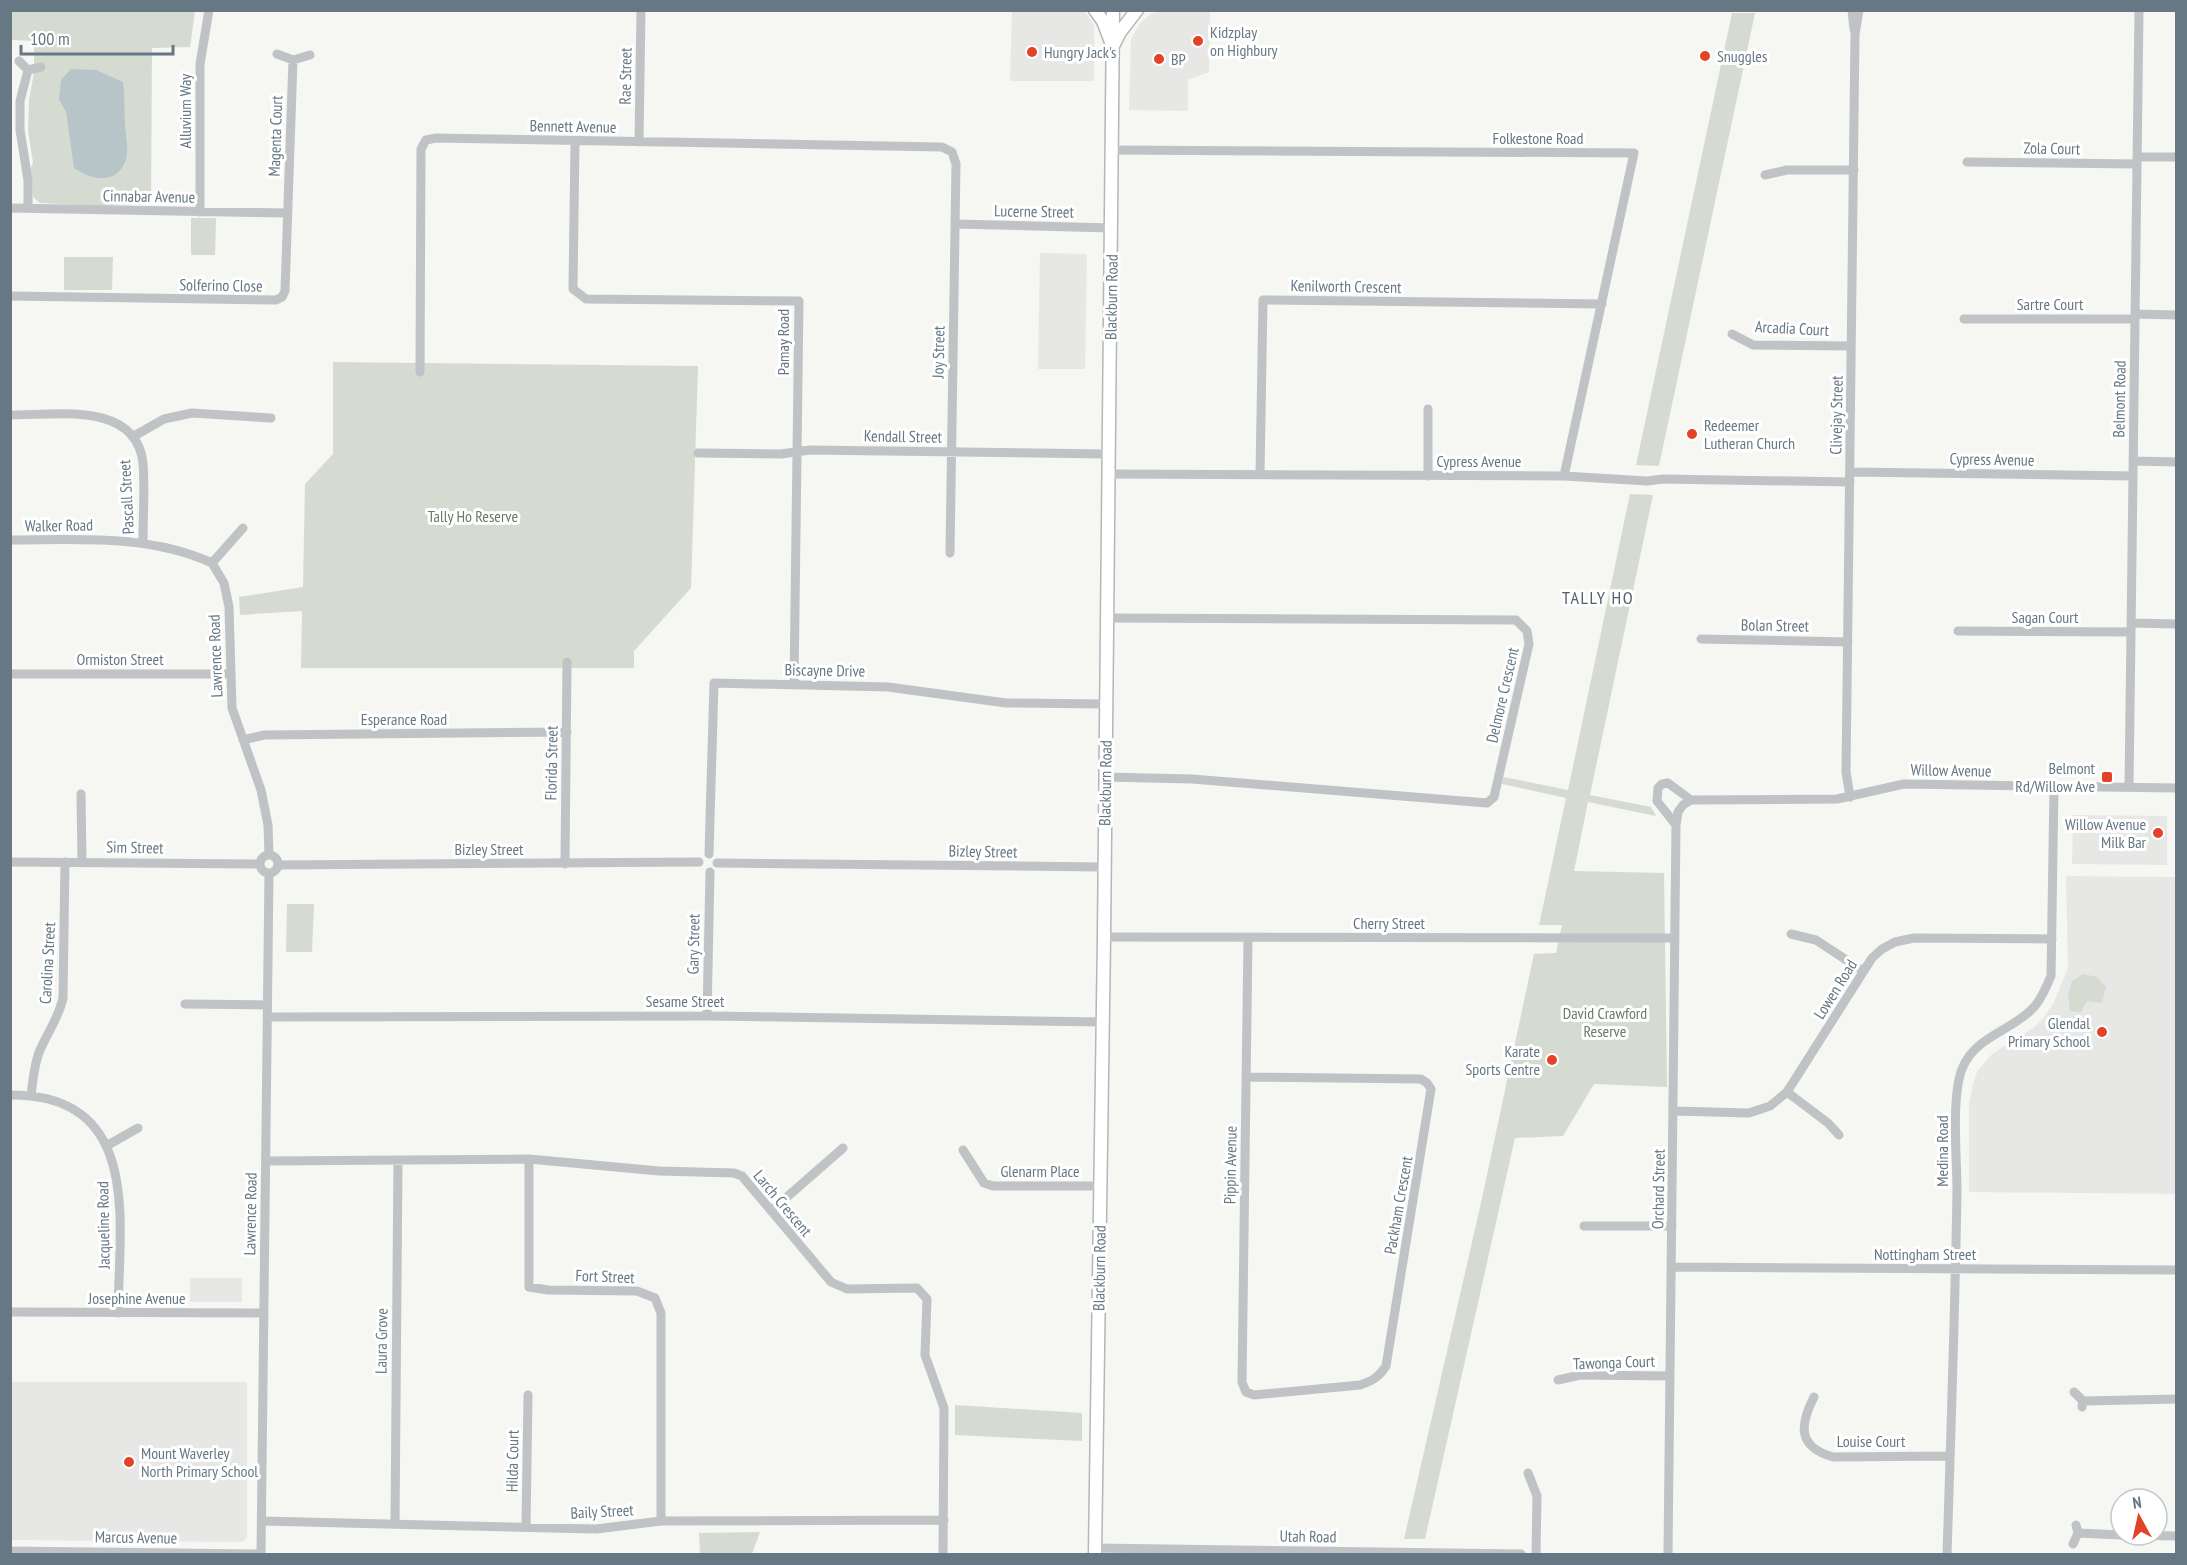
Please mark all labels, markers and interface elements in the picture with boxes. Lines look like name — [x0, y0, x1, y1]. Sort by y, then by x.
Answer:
scale bar — [21, 18, 172, 56]
place label: Kidzplay on Highbury — [1210, 22, 1278, 60]
text: 100 m — [30, 27, 70, 50]
marker: Kidzplay on Highbury — [1191, 34, 1205, 48]
place label: Hungry Jack's — [1044, 42, 1116, 62]
marker: Hungry Jack's — [1025, 45, 1039, 59]
place label: Snuggles — [1717, 46, 1767, 66]
street label: Rae Street — [615, 47, 636, 105]
place label: BP — [1171, 49, 1186, 69]
marker: Snuggles — [1698, 49, 1712, 63]
marker: BP — [1152, 52, 1166, 66]
street label: Alluvium Way — [175, 74, 195, 148]
street label: Magenta Court — [264, 94, 286, 177]
street label: Bennett Avenue — [529, 115, 617, 137]
street label: Folkestone Road — [1493, 128, 1583, 148]
street label: Zola Court — [2023, 138, 2081, 159]
street label: Cinnabar Avenue — [103, 185, 195, 207]
street label: Lucerne Street — [994, 200, 1075, 222]
street label: Blackburn Road — [1100, 254, 1122, 340]
street label: Solferino Close — [179, 274, 263, 296]
street label: Kenilworth Crescent — [1290, 275, 1402, 297]
street label: Sartre Court — [2017, 294, 2084, 314]
street label: Pamay Road — [773, 309, 793, 375]
street label: Arcadia Court — [1754, 316, 1830, 340]
street label: Joy Street — [928, 325, 948, 380]
street label: Belmont Road — [2108, 360, 2130, 438]
street label: Clivejay Street — [1825, 375, 1847, 455]
place label: Redeemer Lutheran Church — [1704, 415, 1795, 453]
street label: Kendall Street — [864, 425, 943, 447]
marker: Redeemer Lutheran Church — [1685, 427, 1699, 441]
street label: Cypress Avenue — [1949, 448, 2035, 470]
street label: Cypress Avenue — [1437, 451, 1521, 471]
street label: Pascall Street — [114, 459, 138, 535]
park label: Tally Ho Reserve — [428, 506, 518, 526]
street label: Walker Road — [25, 514, 93, 536]
district label: TALLY HO — [1562, 586, 1634, 609]
street label: Sagan Court — [2012, 607, 2079, 627]
street label: Lawrence Road — [204, 614, 226, 698]
street label: Bolan Street — [1741, 614, 1810, 636]
street label: Delmore Crescent — [1481, 645, 1523, 745]
street label: Ormiston Street — [76, 649, 164, 669]
street label: Biscayne Drive — [785, 659, 865, 681]
street label: Esperance Road — [361, 709, 447, 729]
street label: Florida Street — [540, 725, 562, 801]
street label: Blackburn Road — [1094, 740, 1116, 826]
place label: Belmont Rd/Willow Ave — [2015, 758, 2096, 796]
street label: Willow Avenue — [1910, 759, 1992, 781]
marker: Belmont Rd/Willow Ave — [2100, 770, 2114, 784]
place label: Willow Avenue Milk Bar — [2065, 814, 2147, 852]
marker: Willow Avenue Milk Bar — [2151, 826, 2165, 840]
street label: Sim Street — [106, 837, 164, 858]
street label: Bizley Street — [455, 839, 524, 859]
street label: Bizley Street — [948, 840, 1018, 862]
street label: Gary Street — [682, 913, 704, 975]
street label: Cherry Street — [1353, 913, 1426, 933]
street label: Carolina Street — [35, 921, 59, 1004]
street label: Lowen Road — [1809, 956, 1861, 1022]
street label: Sesame Street — [646, 991, 725, 1011]
park label: David Crawford Reserve — [1563, 1003, 1647, 1041]
place label: Glendal Primary School — [2008, 1013, 2090, 1051]
marker: Glendal Primary School — [2095, 1025, 2109, 1039]
place label: Karate Sports Centre — [1465, 1041, 1540, 1079]
marker: Karate Sports Centre — [1545, 1053, 1559, 1067]
street label: Medina Road — [1932, 1115, 1952, 1187]
street label: Pippin Avenue — [1219, 1126, 1241, 1204]
street label: Orchard Street — [1647, 1148, 1669, 1229]
street label: Packham Crescent — [1380, 1154, 1417, 1256]
street label: Glenarm Place — [1000, 1161, 1080, 1181]
street label: Larch Crescent — [750, 1166, 817, 1241]
street label: Lawrence Road — [239, 1172, 261, 1256]
street label: Jacqueline Road — [92, 1181, 114, 1270]
street label: Blackburn Road — [1088, 1225, 1110, 1311]
street label: Nottingham Street — [1874, 1244, 1977, 1264]
street label: Fort Street — [575, 1265, 636, 1287]
street label: Josephine Avenue — [87, 1288, 186, 1308]
street label: Laura Grove — [370, 1308, 392, 1374]
street label: Tawonga Court — [1573, 1351, 1656, 1373]
street label: Hilda Court — [501, 1429, 523, 1492]
street label: Louise Court — [1837, 1431, 1906, 1451]
place label: Mount Waverley North Primary School — [141, 1443, 258, 1481]
marker: Mount Waverley North Primary School — [122, 1455, 136, 1469]
north arrow — [2109, 1487, 2169, 1547]
text: N — [2131, 1492, 2143, 1513]
street label: Baily Street — [570, 1499, 635, 1523]
street label: Marcus Avenue — [95, 1526, 177, 1548]
street label: Utah Road — [1279, 1526, 1337, 1546]

